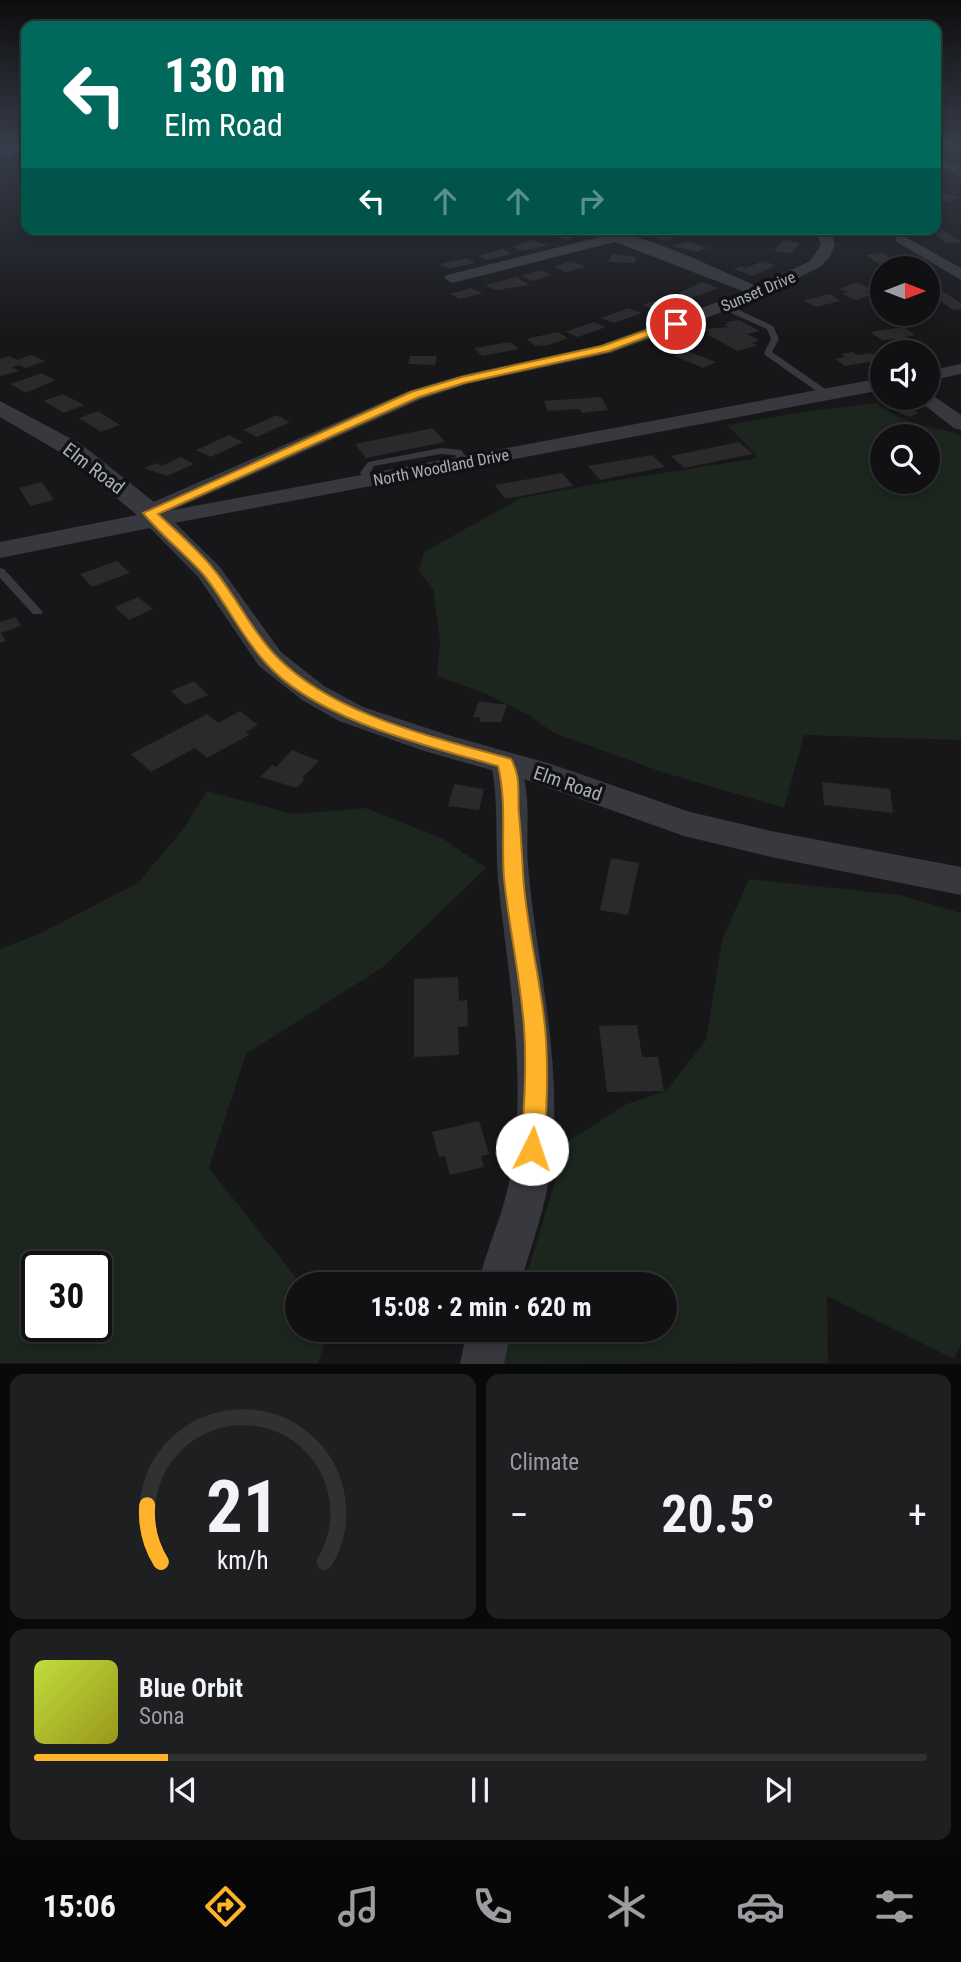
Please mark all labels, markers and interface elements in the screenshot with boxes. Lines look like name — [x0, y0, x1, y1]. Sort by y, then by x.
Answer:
text: 130 m — [164, 47, 286, 104]
icon: left — [49, 49, 140, 140]
text: Elm Road — [164, 106, 283, 144]
icon: left — [353, 182, 391, 220]
icon: ahead — [426, 182, 464, 220]
icon: ahead — [499, 182, 537, 220]
icon: right — [572, 182, 610, 220]
north arrow — [870, 256, 940, 326]
map controls — [870, 256, 940, 494]
street label: Sunset Drive — [718, 267, 798, 316]
pin — [646, 294, 706, 354]
icon: arrive — [657, 305, 695, 343]
button: sound — [870, 340, 940, 410]
button: search — [870, 424, 940, 494]
street label: Elm Road — [59, 438, 129, 499]
street label: North Woodland Drive — [372, 445, 511, 490]
street label: Elm Road — [531, 761, 605, 806]
position arrow — [495, 1112, 569, 1186]
speed limit sign: 30 — [21, 1251, 112, 1342]
text: 15:08 · 2 min · 620 m — [371, 1292, 591, 1322]
text: Climate — [510, 1449, 579, 1476]
text: 21 — [206, 1465, 280, 1551]
text: 20.5° — [661, 1484, 775, 1545]
text: − — [510, 1493, 529, 1537]
text: + — [908, 1493, 927, 1537]
text: km/h — [217, 1546, 268, 1575]
text: Blue Orbit — [139, 1673, 243, 1703]
text: Sona — [139, 1703, 185, 1730]
icon: previous — [164, 1771, 202, 1809]
icon: pause — [461, 1771, 499, 1809]
icon: next — [759, 1771, 797, 1809]
icon: directions — [201, 1882, 250, 1931]
icon: music — [334, 1882, 383, 1931]
icon: phone — [468, 1882, 517, 1931]
icon: climate — [602, 1882, 651, 1931]
icon: car — [736, 1882, 785, 1931]
icon: filters — [870, 1882, 919, 1931]
text: 15:06 — [42, 1887, 116, 1925]

